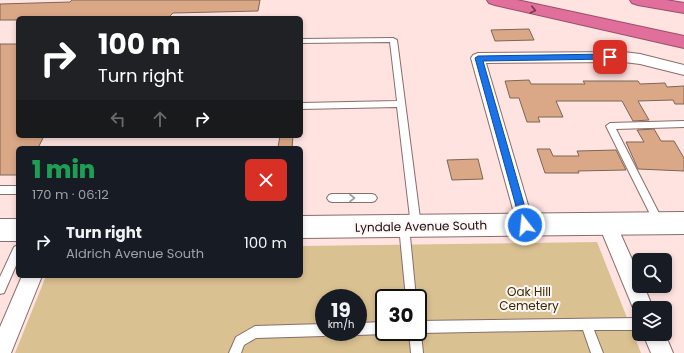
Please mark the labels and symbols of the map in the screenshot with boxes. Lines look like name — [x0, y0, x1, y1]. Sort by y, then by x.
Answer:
one-way arrow — [529, 5, 536, 13]
pin — [593, 40, 627, 74]
one-way arrow — [349, 194, 355, 202]
position arrow — [504, 204, 546, 246]
street label: Lyndale Avenue South — [355, 216, 487, 236]
park label: Oak Hill Cemetery — [499, 283, 559, 314]
speed limit sign: 30 — [375, 289, 427, 341]

